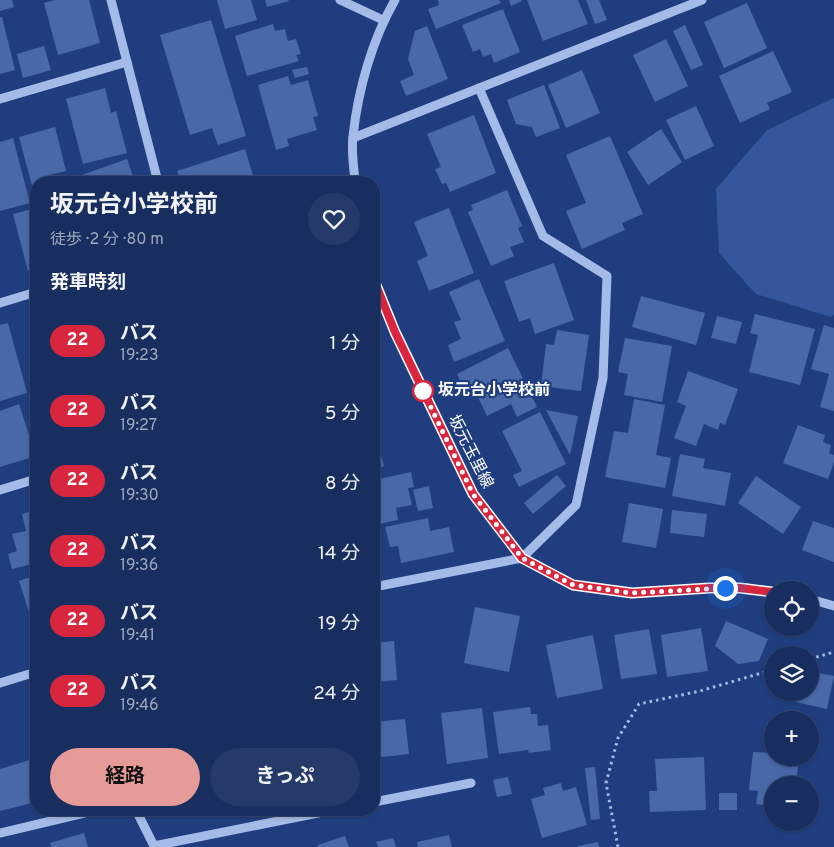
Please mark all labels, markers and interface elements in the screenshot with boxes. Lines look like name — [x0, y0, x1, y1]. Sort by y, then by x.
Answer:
text: 坂元台小学校前 — [50, 191, 218, 221]
button: heart — [308, 193, 360, 245]
text: 徒歩 · 2 分 · 80 m — [50, 230, 164, 250]
text: 発車時刻 — [50, 271, 126, 295]
text: バス — [120, 322, 158, 346]
text: 22 — [66, 329, 89, 352]
text: 1 分 — [329, 332, 360, 356]
text: 19:23 — [120, 346, 159, 366]
marker: 坂元台小学校前 — [412, 380, 434, 402]
place label: 坂元台小学校前 — [438, 381, 550, 401]
text: バス — [120, 392, 158, 416]
text: 22 — [66, 399, 89, 422]
text: 5 分 — [325, 402, 360, 426]
street label: 坂元玉里線 — [443, 412, 497, 492]
text: 19:27 — [120, 416, 157, 436]
text: バス — [120, 462, 158, 486]
text: 22 — [66, 469, 89, 492]
text: 8 分 — [325, 472, 360, 496]
text: 19:30 — [120, 486, 159, 506]
text: バス — [120, 532, 158, 556]
text: 22 — [66, 539, 89, 562]
text: 14 分 — [318, 542, 360, 566]
text: 19:36 — [120, 556, 158, 576]
your location — [713, 576, 738, 601]
map controls — [764, 581, 819, 831]
button: locate — [764, 581, 819, 636]
text: バス — [120, 602, 158, 626]
text: 22 — [66, 609, 89, 632]
text: 19 分 — [318, 612, 360, 636]
text: 19:41 — [120, 626, 155, 646]
button: layers — [764, 646, 819, 701]
text: バス — [120, 672, 158, 696]
text: 22 — [66, 679, 89, 702]
text: 24 分 — [313, 682, 360, 706]
text: 19:46 — [120, 696, 159, 716]
button: + — [764, 711, 819, 766]
button: 経路 — [50, 748, 200, 806]
button: きっぷ — [210, 748, 360, 806]
button: − — [764, 776, 819, 831]

